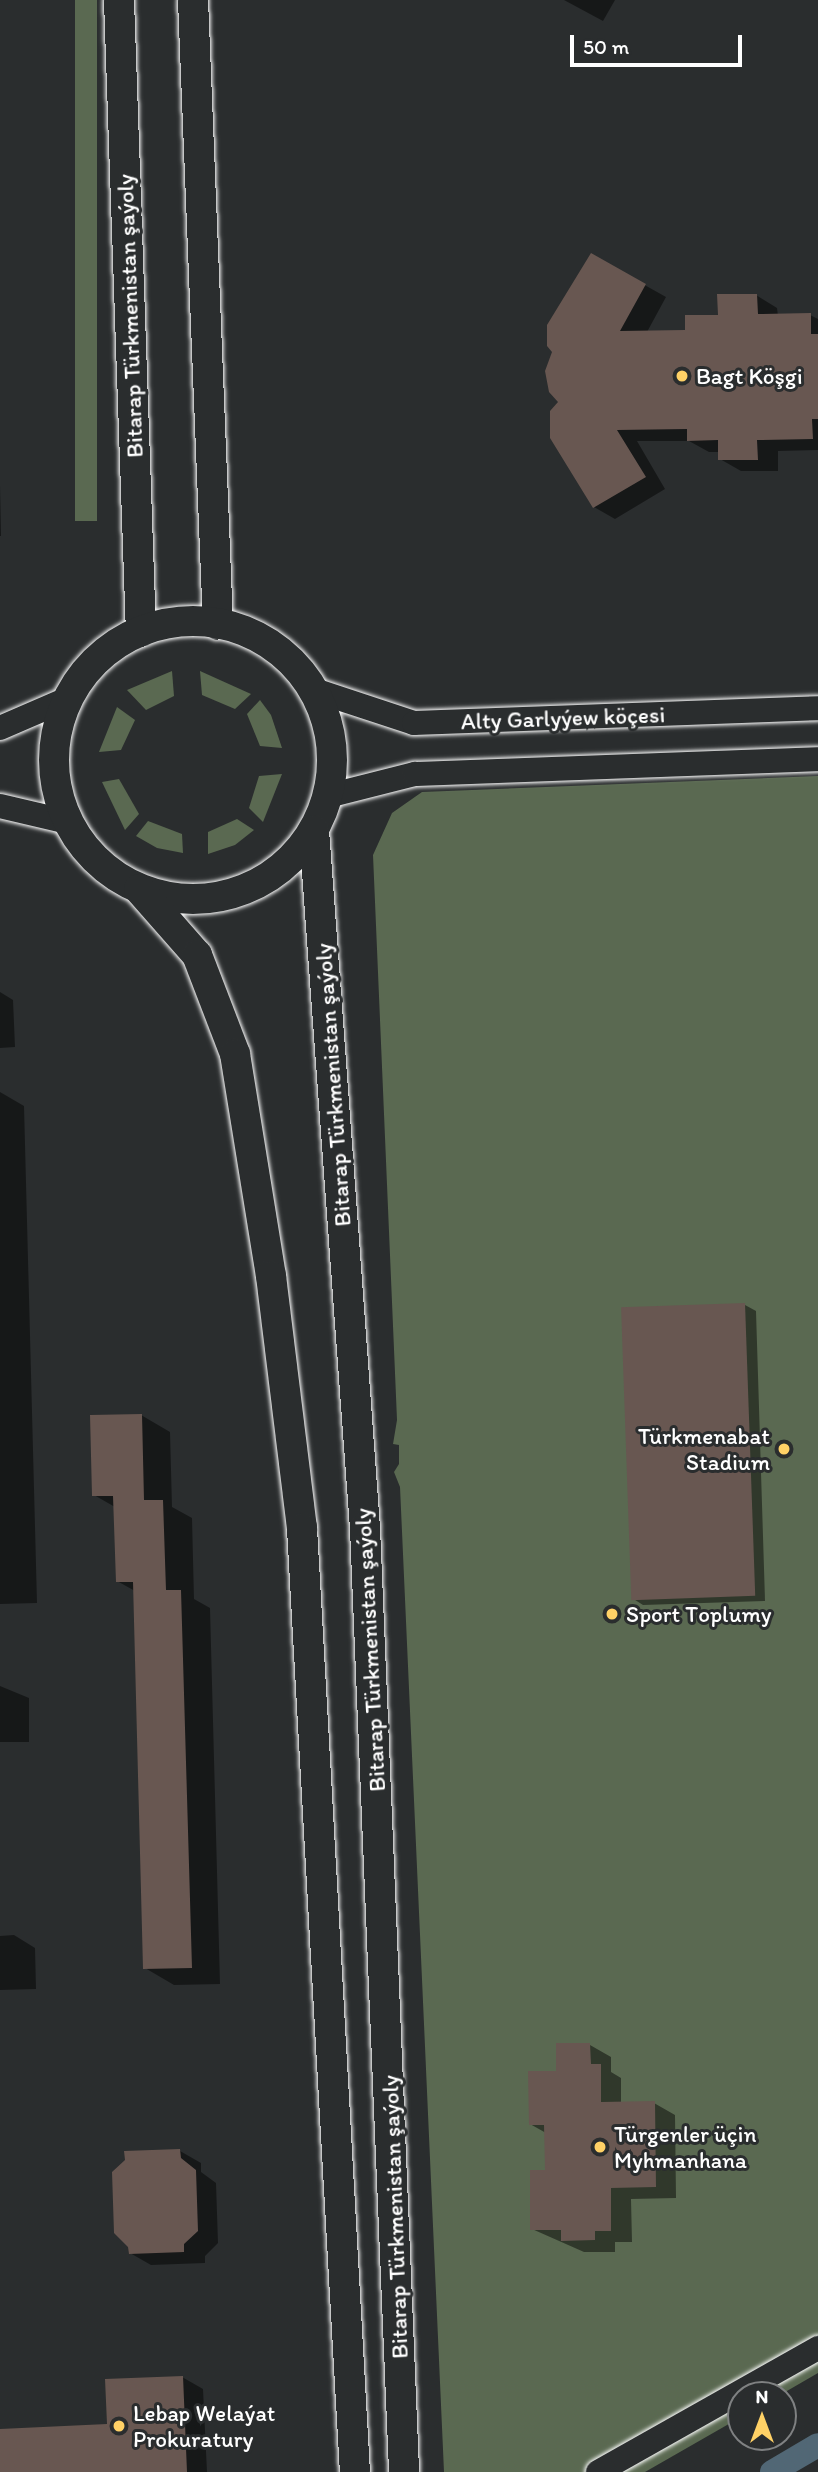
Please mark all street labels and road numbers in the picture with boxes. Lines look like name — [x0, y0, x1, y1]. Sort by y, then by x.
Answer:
street label: Bitarap Türkmenistan şaýoly — [111, 174, 149, 458]
street label: Alty Garlyýew köçesi — [460, 701, 666, 735]
street label: Bitarap Türkmenistan şaýoly — [309, 943, 357, 1227]
street label: Bitarap Türkmenistan şaýoly — [349, 1508, 391, 1792]
street label: Bitarap Türkmenistan şaýoly — [376, 2075, 414, 2359]

